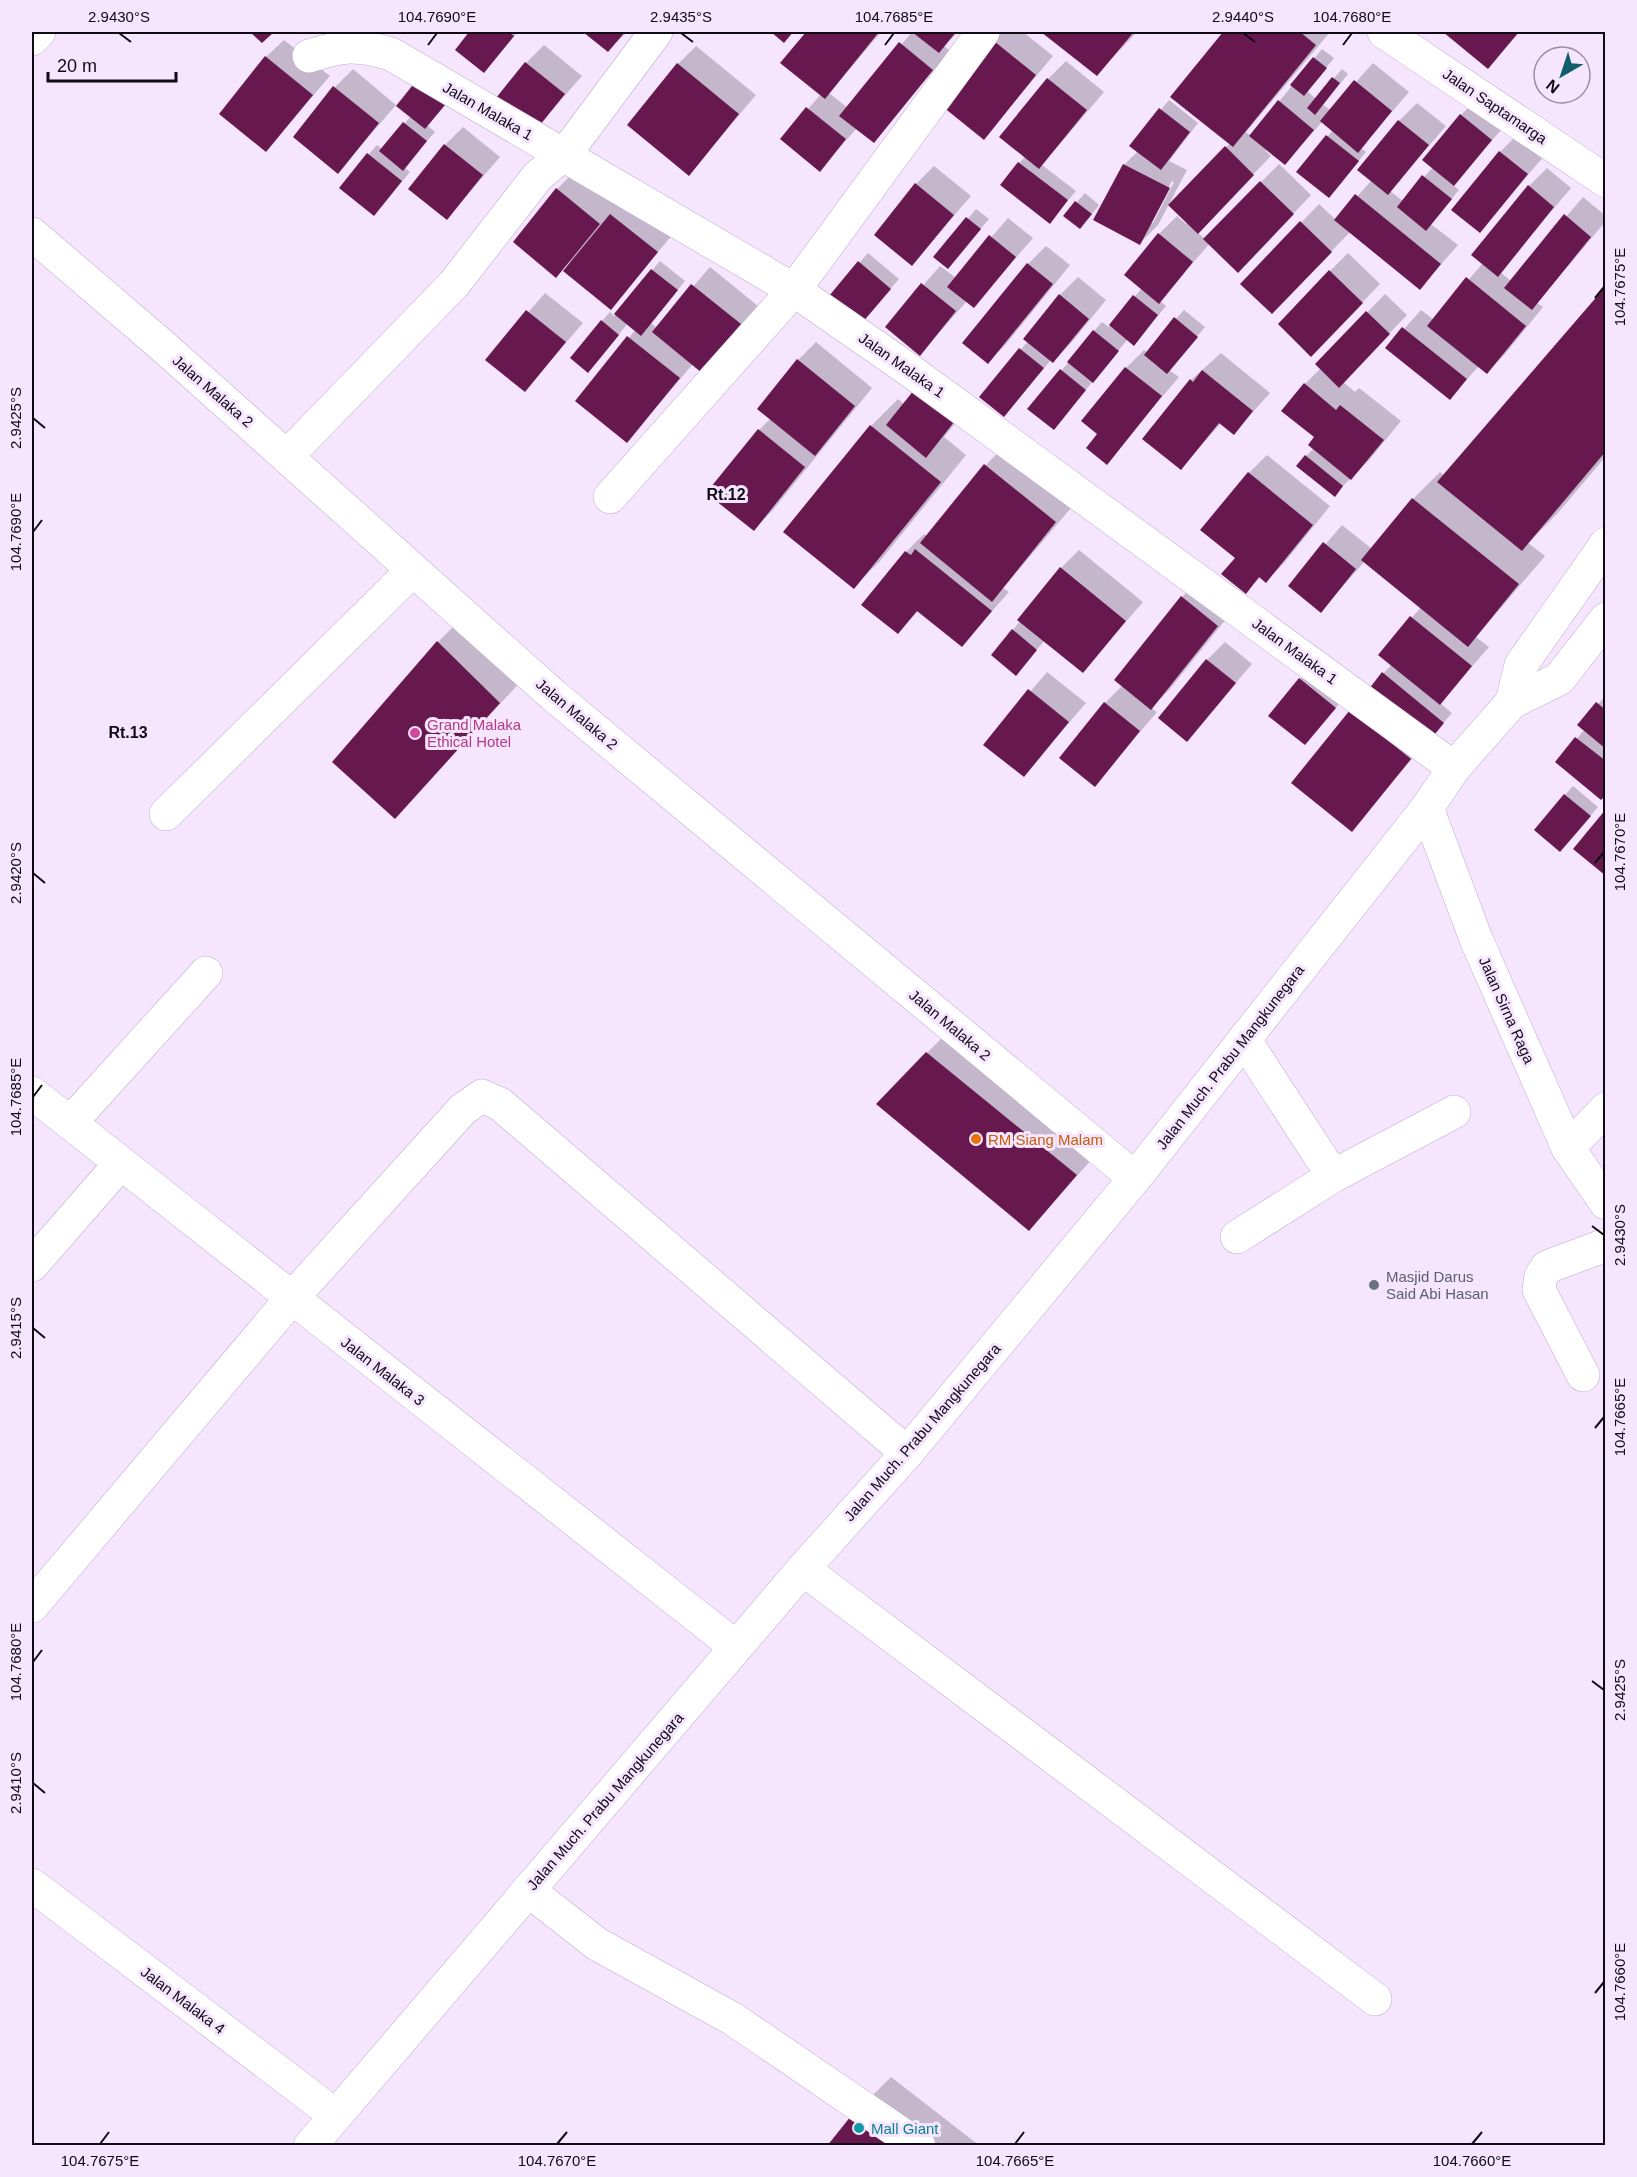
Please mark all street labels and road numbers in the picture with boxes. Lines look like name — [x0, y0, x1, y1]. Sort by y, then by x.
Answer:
street label: Jalan Saptamarga — [1440, 65, 1551, 147]
street label: Jalan Malaka 1 — [440, 78, 536, 144]
street label: Jalan Malaka 1 — [856, 329, 948, 401]
street label: Jalan Malaka 2 — [169, 351, 257, 431]
street label: Jalan Malaka 1 — [1249, 614, 1341, 688]
street label: Jalan Malaka 2 — [533, 675, 621, 753]
street label: Jalan Sirna Raga — [1476, 954, 1538, 1067]
street label: Jalan Much. Prabu Mangkunegara — [1153, 961, 1308, 1153]
street label: Jalan Malaka 2 — [906, 986, 994, 1064]
street label: Jalan Malaka 3 — [338, 1333, 428, 1409]
street label: Jalan Much. Prabu Mangkunegara — [840, 1339, 1004, 1524]
street label: Jalan Much. Prabu Mangkunegara — [523, 1708, 687, 1893]
street label: Jalan Malaka 4 — [138, 1963, 228, 2037]

